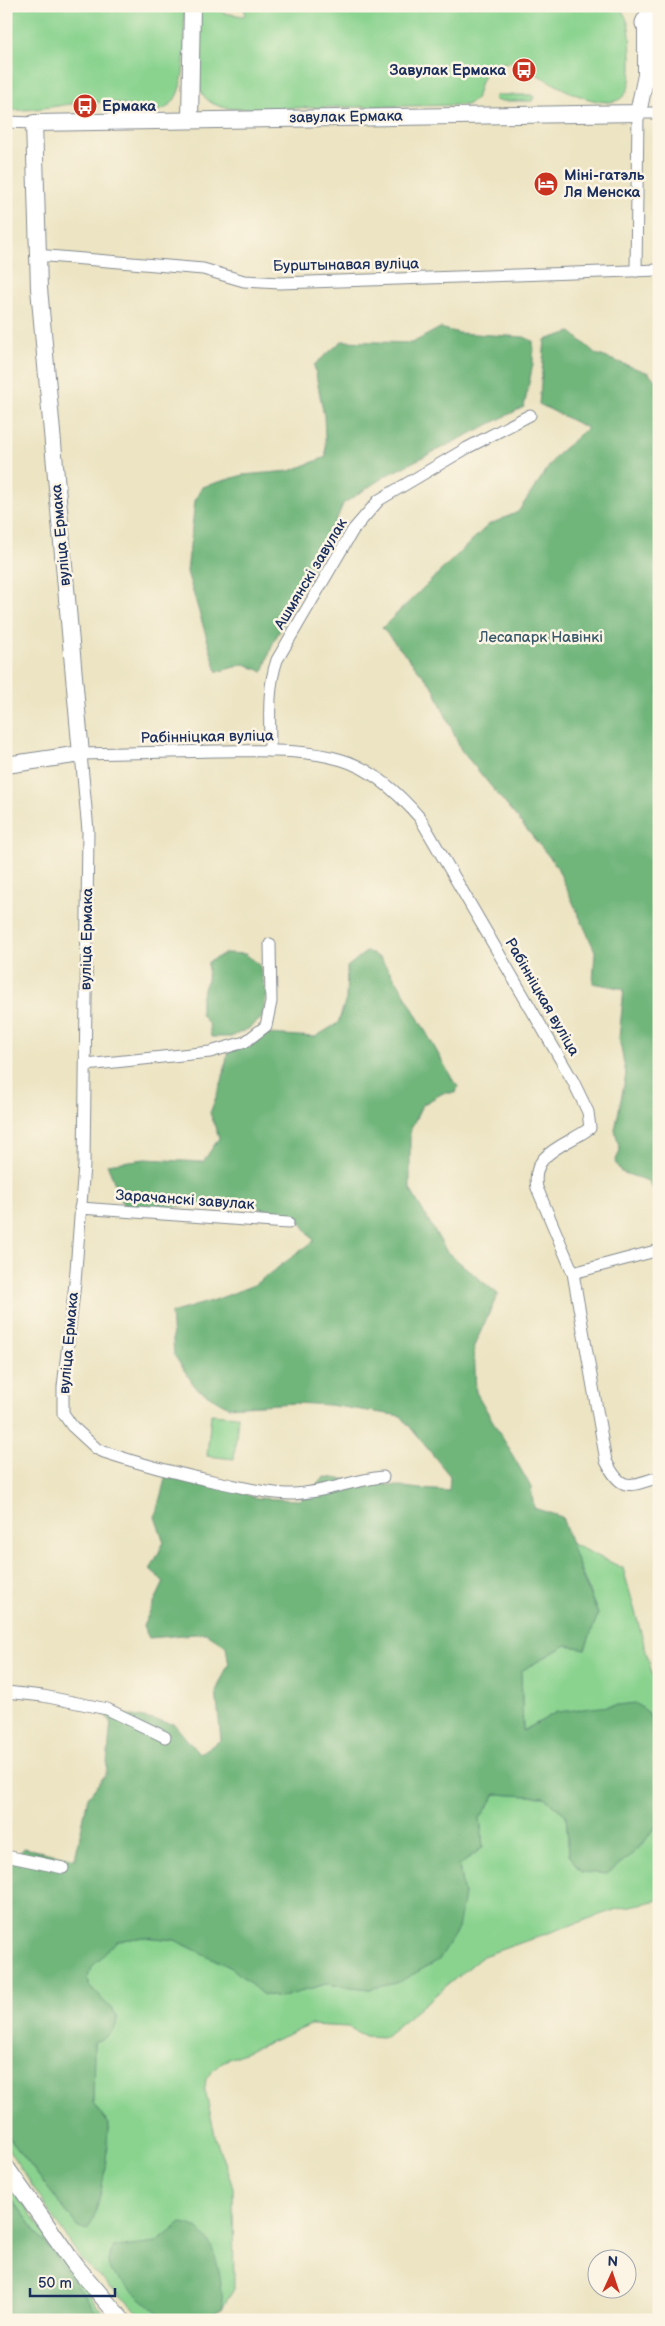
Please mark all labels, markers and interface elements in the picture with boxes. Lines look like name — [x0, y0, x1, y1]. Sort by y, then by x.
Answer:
bus stop icon: Завулак Ермака — [511, 57, 537, 83]
place label: Завулак Ермака — [389, 61, 506, 80]
bus stop icon: Ермака — [72, 93, 98, 119]
place label: Ермака — [102, 97, 156, 116]
street label: завулак Ермака — [289, 107, 403, 127]
place label: Міні-гатэль Ля Менска — [563, 166, 645, 202]
hotel icon: Міні-гатэль Ля Менска — [533, 171, 559, 197]
street label: Бурштынавая вуліца — [273, 254, 419, 276]
street label: вуліца Ермака — [47, 483, 75, 587]
street label: Ашмянскі завулак — [270, 515, 352, 634]
park label: Лесапарк Навінкі — [478, 628, 603, 647]
street label: Рабінніцкая вуліца — [140, 726, 274, 748]
street label: вуліца Ермака — [77, 888, 97, 990]
street label: Рабінніцкая вуліца — [500, 934, 584, 1060]
street label: Зарачанскі завулак — [115, 1186, 255, 1214]
street label: вуліца Ермака — [55, 1291, 83, 1395]
north arrow — [588, 2248, 638, 2298]
text: N — [607, 2253, 618, 2270]
scale bar — [30, 2266, 115, 2298]
text: 50 m — [38, 2274, 72, 2293]

